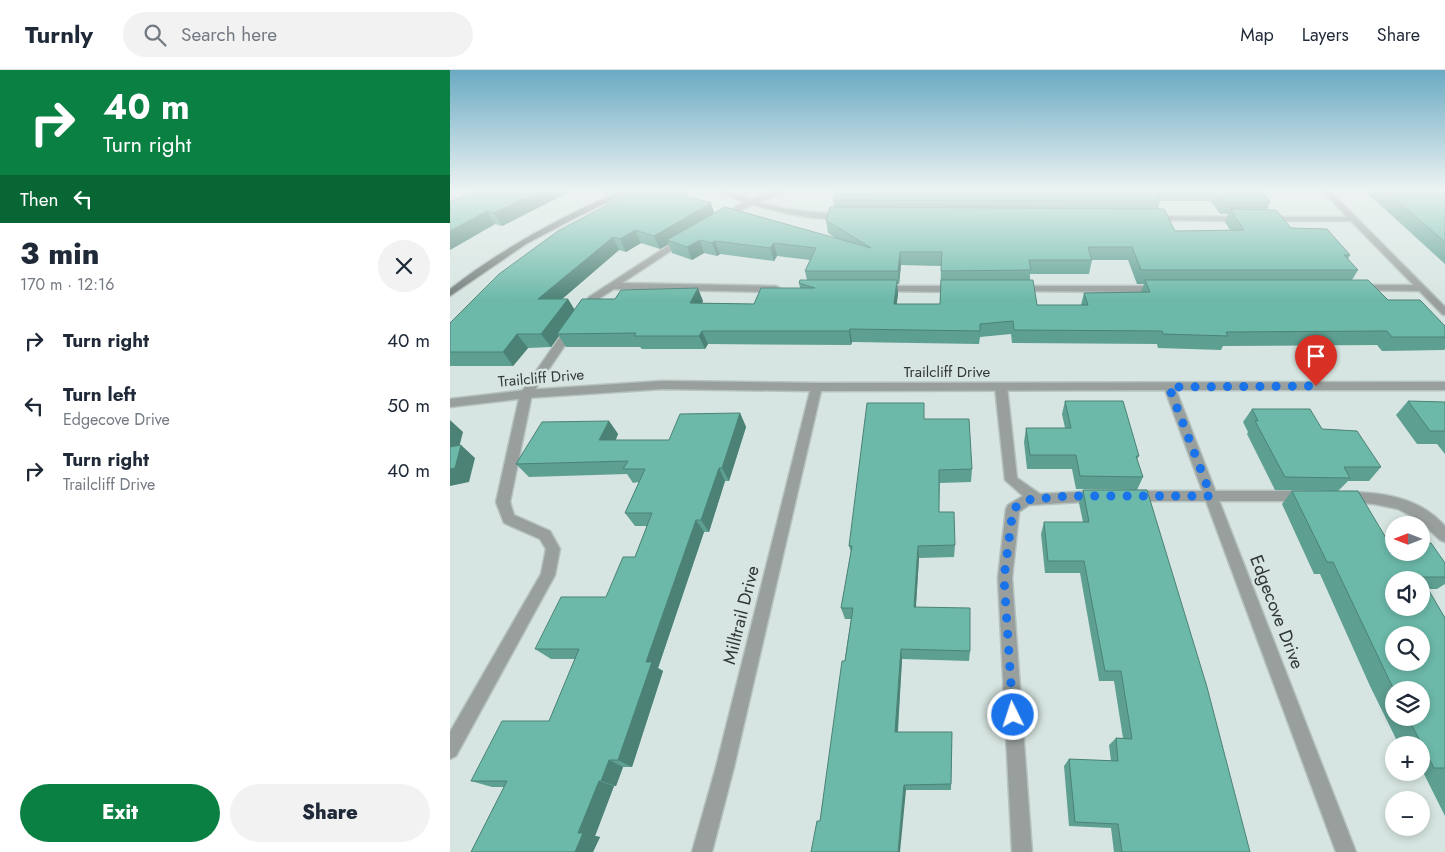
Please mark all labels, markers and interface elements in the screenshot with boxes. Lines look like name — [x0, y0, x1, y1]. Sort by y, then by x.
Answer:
search box — [123, 12, 473, 57]
text: Turnly — [25, 17, 93, 52]
icon: search — [141, 21, 169, 49]
text: Search here — [181, 21, 277, 48]
text: Map — [1240, 22, 1274, 48]
text: Layers — [1302, 22, 1349, 48]
text: Share — [1377, 22, 1420, 48]
text: 40 m — [103, 82, 190, 132]
icon: right — [20, 90, 85, 155]
text: Turn right — [103, 128, 191, 160]
icon: left — [69, 185, 97, 213]
text: Then — [20, 186, 59, 213]
text: 3 min — [20, 232, 99, 275]
button: close — [378, 240, 430, 292]
text: 170 m · 12:16 — [20, 273, 114, 296]
icon: right — [20, 327, 48, 355]
text: Turn right — [63, 327, 149, 354]
text: 40 m — [387, 327, 430, 354]
pin — [1295, 335, 1337, 386]
icon: arrive — [1302, 342, 1330, 370]
street label: Trailcliff Drive — [904, 361, 990, 383]
street label: Trailcliff Drive — [497, 363, 585, 393]
text: Turn left — [63, 381, 136, 408]
icon: left — [20, 392, 48, 420]
text: 50 m — [387, 392, 430, 419]
text: Edgecove Drive — [63, 408, 170, 431]
text: Turn right — [63, 446, 149, 473]
icon: right — [20, 457, 48, 485]
text: 40 m — [387, 457, 430, 484]
text: Trailcliff Drive — [63, 473, 155, 496]
north arrow — [1385, 516, 1430, 561]
map controls — [1385, 516, 1430, 836]
street label: Edgecove Drive — [1243, 551, 1311, 673]
street label: Milltrail Drive — [716, 563, 766, 667]
button: sound — [1385, 571, 1430, 616]
button: search — [1385, 626, 1430, 671]
button: layers — [1385, 681, 1430, 726]
position arrow — [986, 688, 1038, 740]
button: + — [1385, 736, 1430, 781]
button: Exit — [20, 784, 220, 842]
button: Share — [230, 784, 430, 842]
button: − — [1385, 791, 1430, 836]

